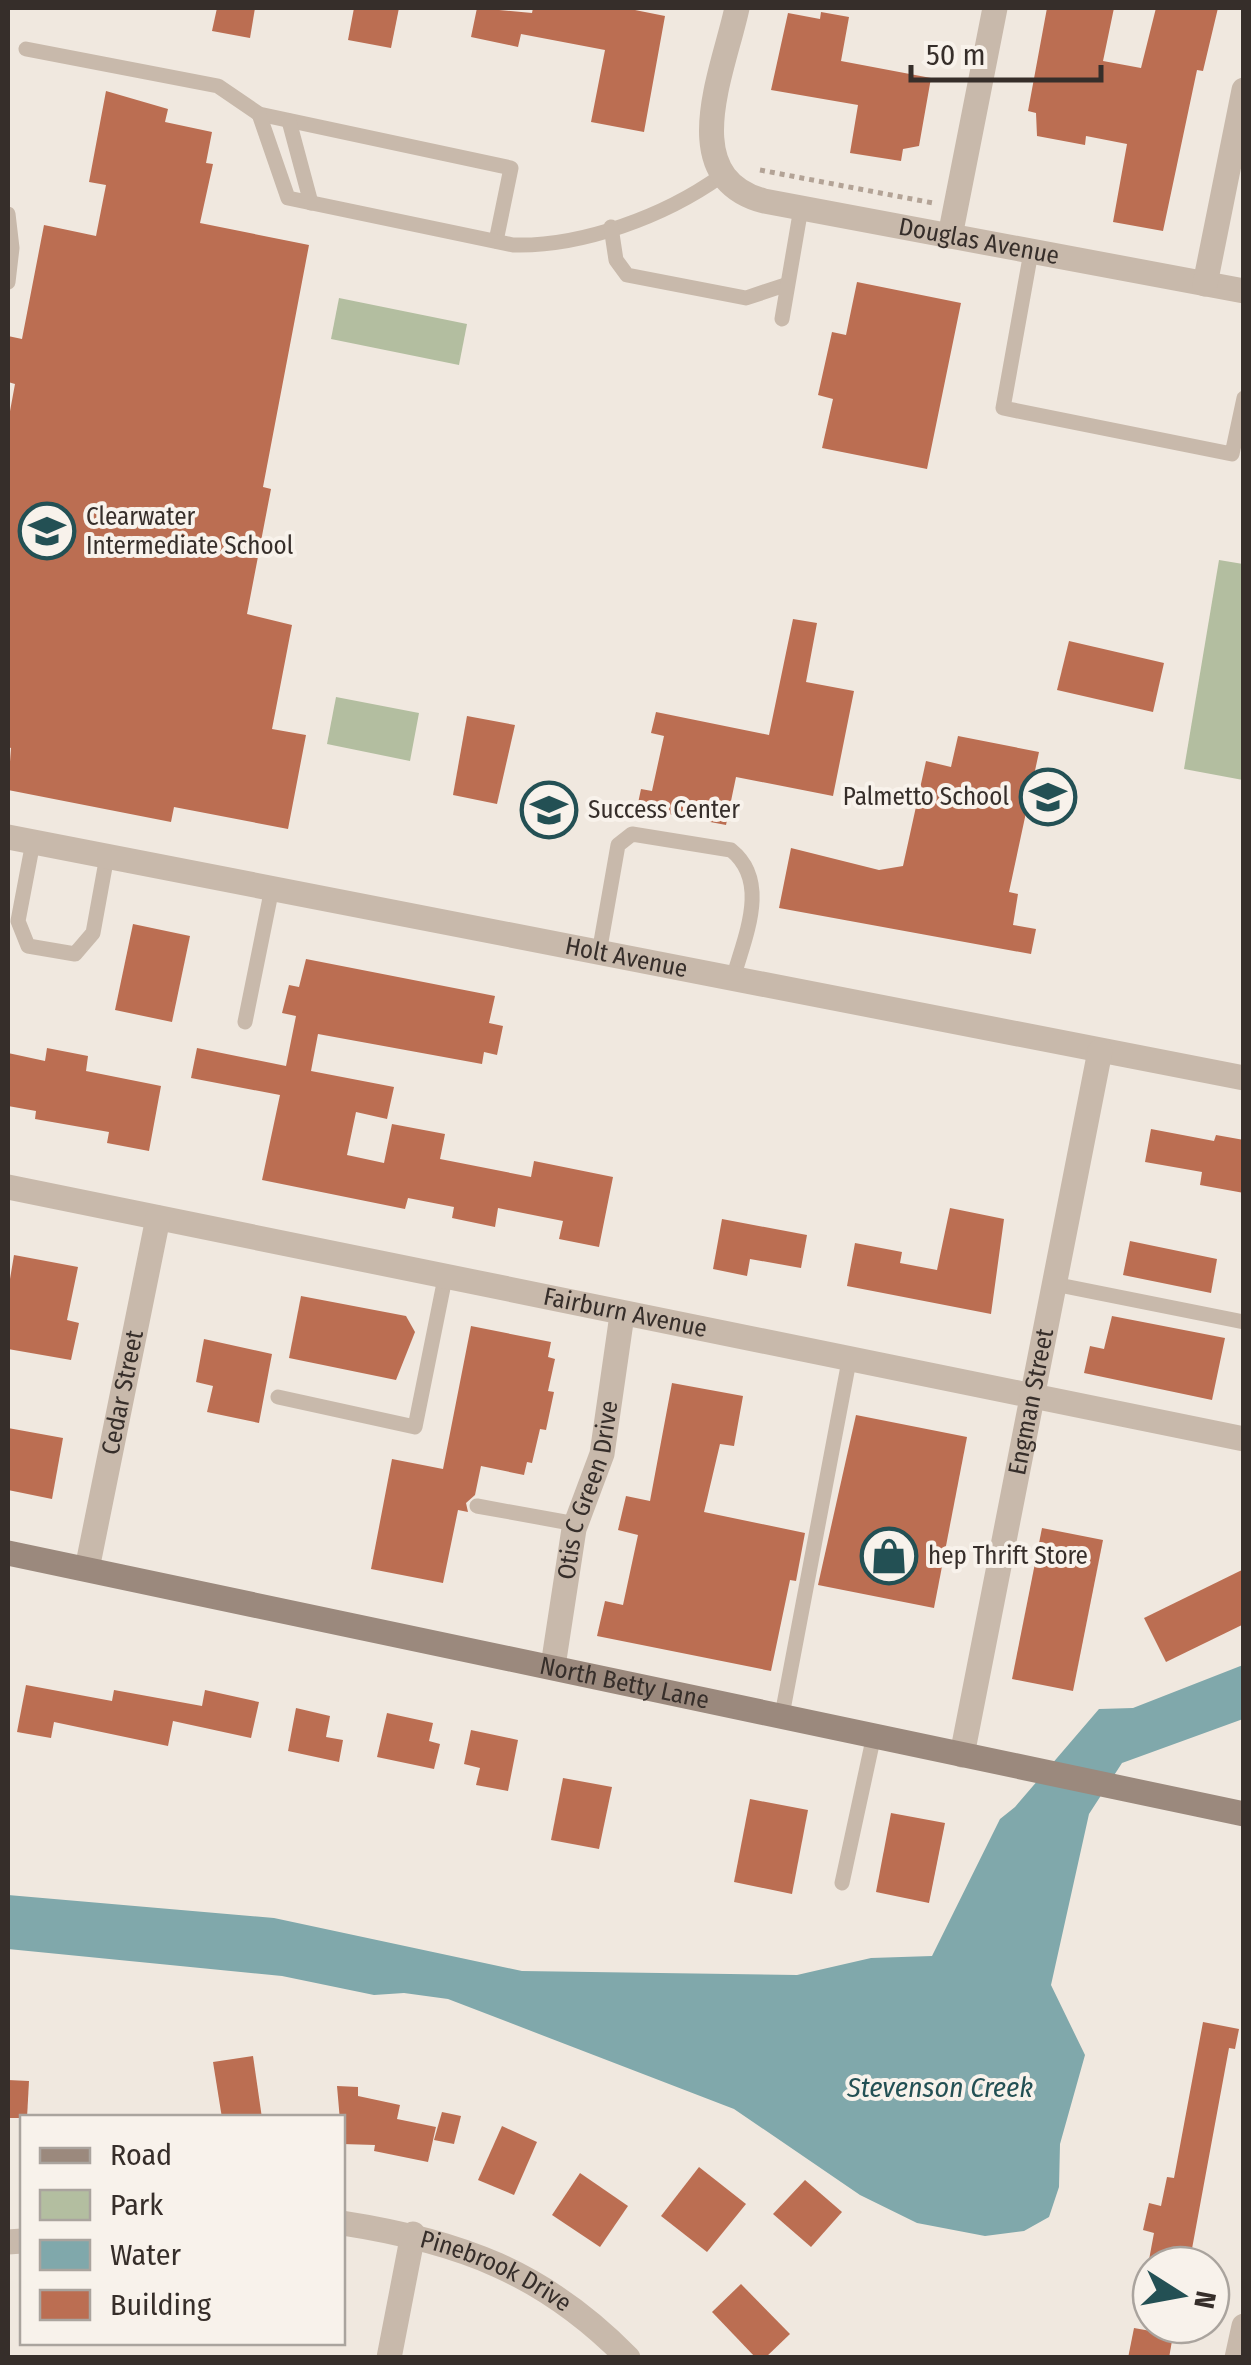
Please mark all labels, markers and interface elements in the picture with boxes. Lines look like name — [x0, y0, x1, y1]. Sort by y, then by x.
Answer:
scale bar — [911, 20, 1101, 82]
text: 50 m — [926, 37, 986, 73]
street label: Douglas Avenue — [896, 212, 1062, 271]
school or university icon: Clearwater Intermediate School — [17, 501, 77, 561]
place label: Clearwater Intermediate School — [86, 502, 294, 561]
school or university icon: Palmetto School — [1018, 767, 1078, 827]
school or university icon: Success Center — [519, 780, 579, 840]
place label: Palmetto School — [843, 782, 1009, 812]
place label: Success Center — [588, 795, 740, 825]
street label: Holt Avenue — [563, 931, 690, 984]
street label: Fairburn Avenue — [541, 1282, 710, 1344]
street label: Engman Street — [1002, 1325, 1060, 1477]
street label: Cedar Street — [95, 1327, 150, 1457]
street label: Otis C Green Drive — [551, 1399, 624, 1582]
shop icon: hep Thrift Store — [859, 1526, 919, 1586]
place label: hep Thrift Store — [928, 1541, 1088, 1571]
street label: North Betty Lane — [537, 1651, 712, 1716]
water label: Stevenson Creek — [846, 2071, 1033, 2104]
legend — [20, 2115, 345, 2345]
text: Road — [110, 2137, 172, 2173]
text: Park — [110, 2187, 163, 2223]
street label: Pinebrook Drive — [417, 2224, 577, 2318]
text: Water — [110, 2237, 181, 2273]
north arrow — [1131, 2245, 1231, 2345]
text: Building — [110, 2287, 212, 2323]
text: N — [1187, 2288, 1223, 2311]

